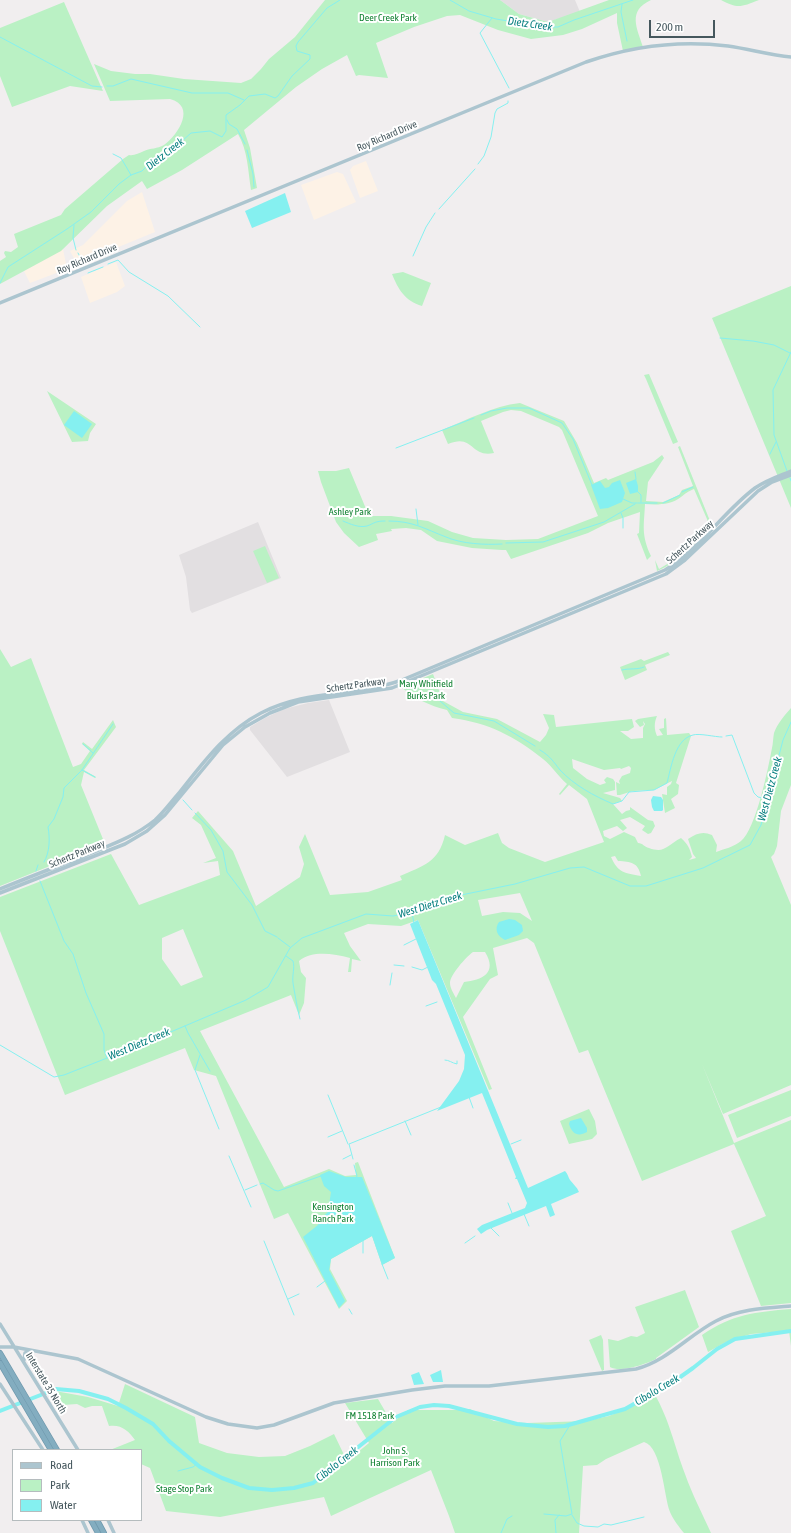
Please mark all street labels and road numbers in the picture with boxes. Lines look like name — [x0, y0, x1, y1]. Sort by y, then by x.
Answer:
street label: Roy Richard Drive — [355, 118, 419, 154]
street label: Roy Richard Drive — [55, 241, 119, 277]
street label: Schertz Parkway — [664, 518, 716, 566]
street label: Schertz Parkway — [326, 675, 386, 695]
street label: Schertz Parkway — [47, 837, 107, 871]
street label: Interstate 35 North — [23, 1350, 69, 1416]

